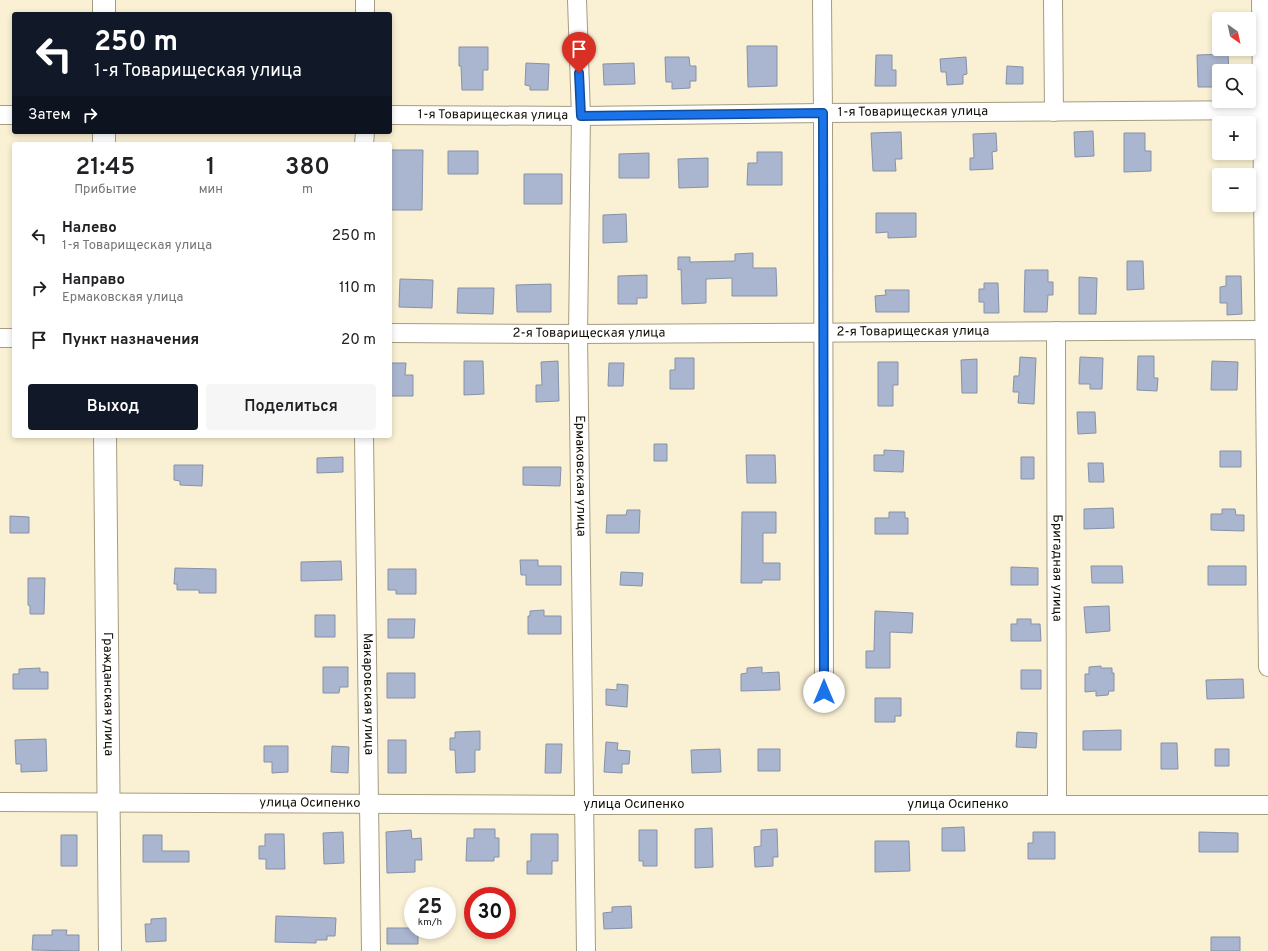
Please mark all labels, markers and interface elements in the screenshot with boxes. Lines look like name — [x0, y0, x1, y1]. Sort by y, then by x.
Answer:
north arrow — [1212, 12, 1256, 56]
map controls — [1212, 12, 1256, 212]
text: 250 m — [94, 25, 178, 61]
icon: left — [28, 28, 80, 80]
pin — [562, 32, 596, 73]
icon: arrive — [568, 38, 590, 60]
text: 1-я Товарищеская улица — [94, 60, 302, 83]
button: search — [1212, 64, 1256, 108]
icon: right — [79, 104, 101, 126]
street label: 1-я Товарищеская улица — [838, 104, 988, 121]
text: Затем — [28, 106, 71, 125]
street label: 1-я Товарищеская улица — [418, 107, 568, 124]
button: + — [1212, 116, 1256, 160]
text: 21:45 — [75, 153, 135, 183]
text: 1 — [206, 153, 216, 183]
text: 380 — [285, 153, 330, 183]
button: − — [1212, 168, 1256, 212]
text: Прибытие — [74, 182, 137, 198]
text: мин — [199, 182, 223, 198]
text: m — [302, 182, 313, 198]
text: Налево — [62, 219, 117, 238]
icon: left — [28, 225, 50, 247]
text: 250 m — [332, 227, 376, 246]
text: 1-я Товарищеская улица — [62, 238, 212, 254]
text: Направо — [62, 271, 125, 290]
icon: right — [28, 277, 50, 299]
text: 110 m — [339, 279, 376, 298]
text: Ермаковская улица — [62, 290, 183, 306]
street label: 2-я Товарищеская улица — [837, 324, 989, 341]
street label: 2-я Товарищеская улица — [513, 325, 665, 342]
icon: arrive — [28, 329, 50, 351]
text: Пункт назначения — [62, 331, 199, 350]
text: 20 m — [341, 331, 376, 350]
button: Выход — [28, 384, 198, 430]
button: Поделиться — [206, 384, 376, 430]
street label: Ермаковская улица — [571, 415, 589, 537]
street label: Бригадная улица — [1048, 514, 1065, 622]
street label: Гражданская улица — [99, 632, 116, 756]
street label: Макаровская улица — [359, 633, 376, 755]
position arrow — [803, 671, 845, 713]
street label: улица Осипенко — [259, 795, 361, 812]
street label: улица Осипенко — [583, 797, 685, 813]
street label: улица Осипенко — [907, 797, 1009, 813]
speed limit sign: 30 — [464, 887, 516, 939]
text: 25 — [418, 895, 442, 921]
text: km/h — [418, 916, 442, 929]

